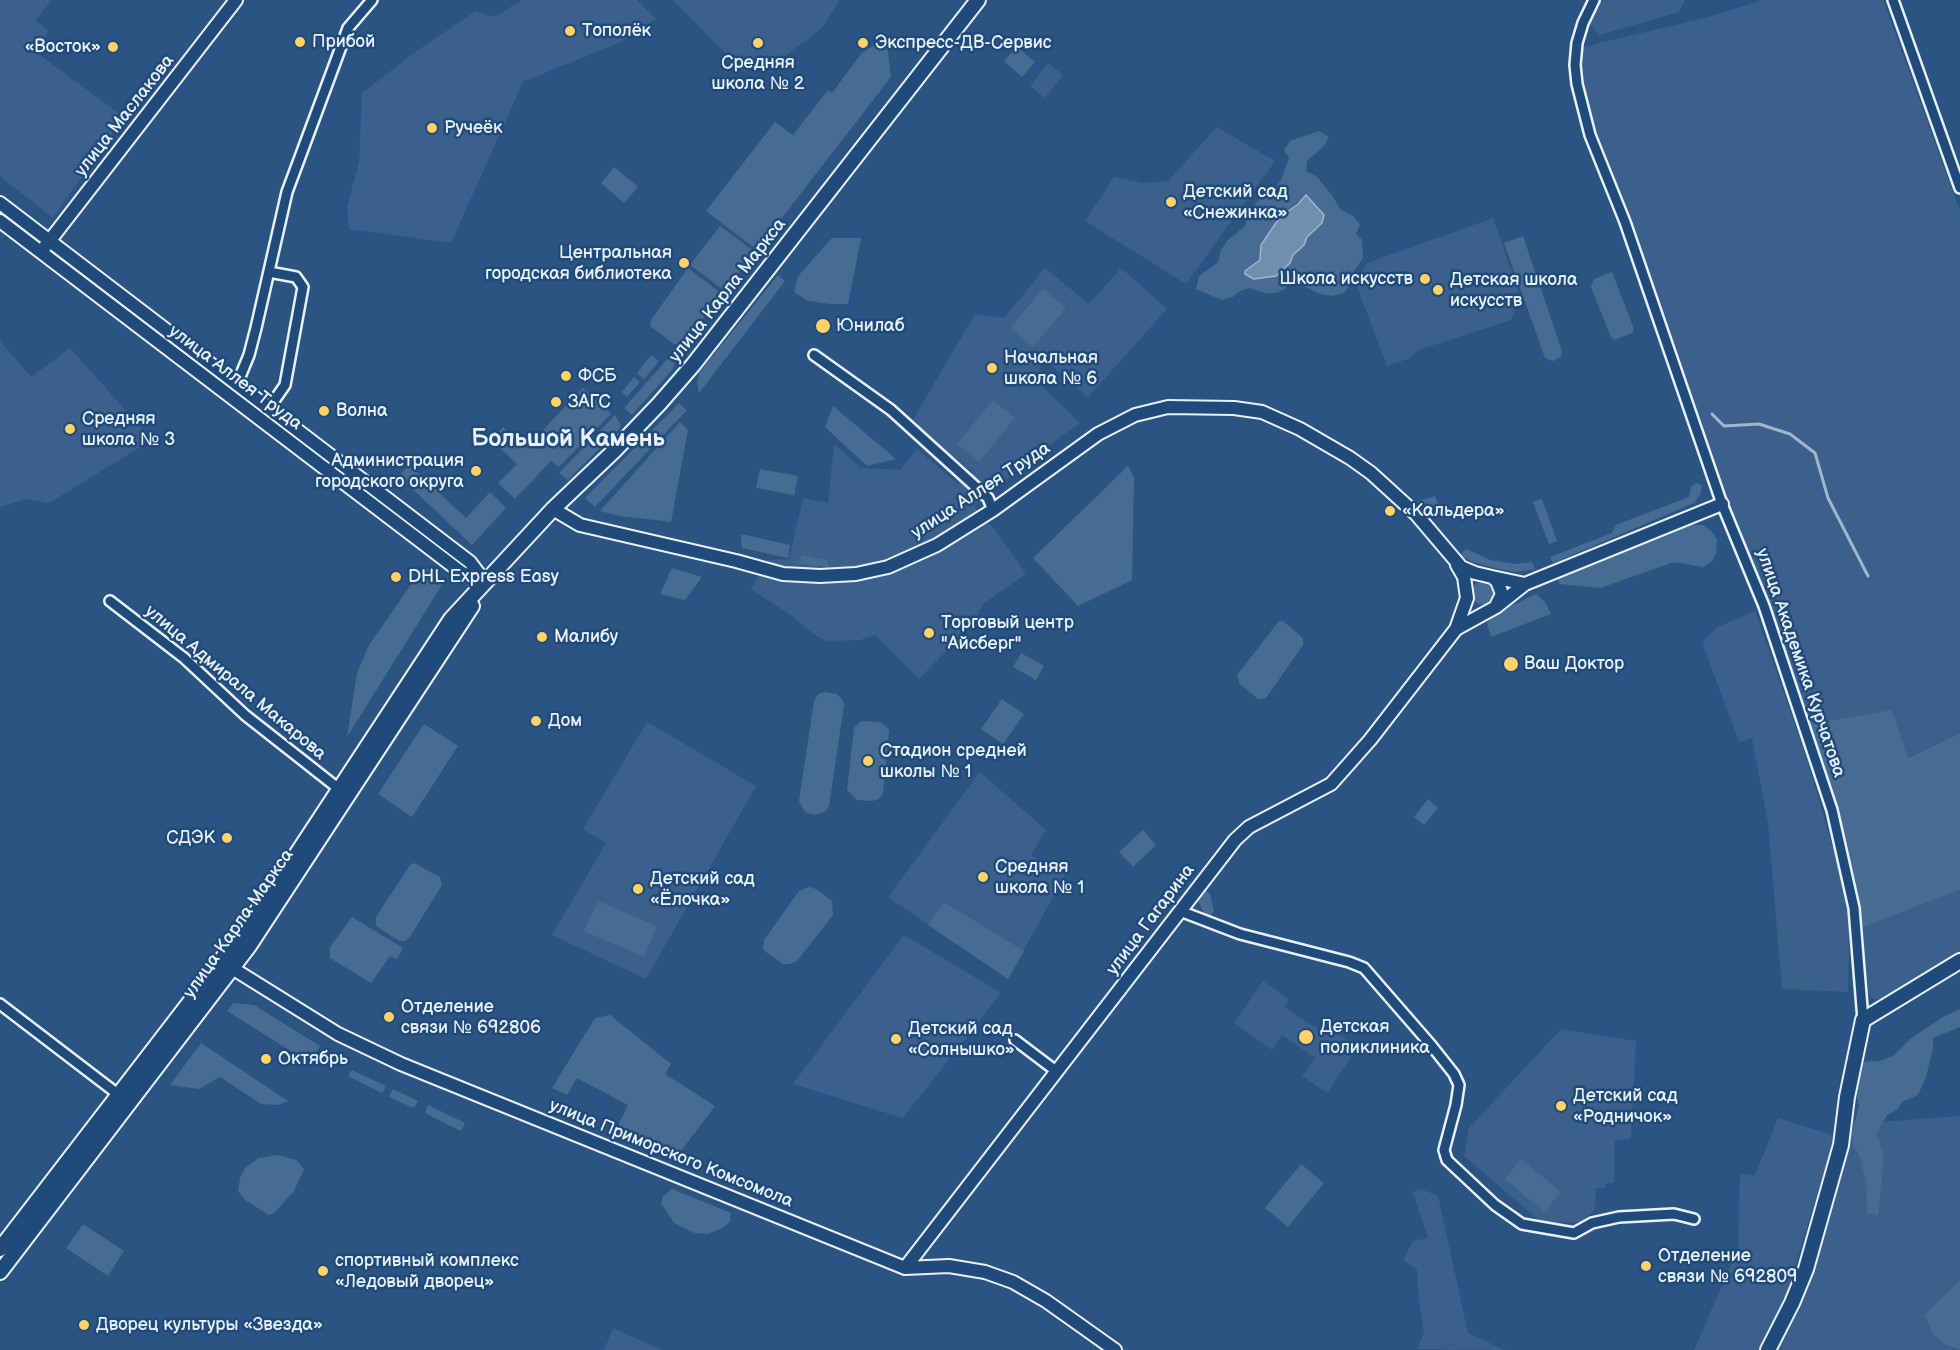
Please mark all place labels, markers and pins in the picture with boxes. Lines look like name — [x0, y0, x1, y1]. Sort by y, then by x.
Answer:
place label: Тополёк — [582, 20, 651, 42]
marker: Тополёк — [563, 24, 577, 38]
place label: Прибой — [312, 31, 375, 53]
place label: Экспресс-ДВ-Сервис — [875, 32, 1052, 54]
marker: Прибой — [293, 35, 307, 49]
place label: «Восток» — [25, 36, 101, 58]
marker: Средняя школа № 2 — [751, 36, 765, 50]
marker: Экспресс-ДВ-Сервис — [856, 36, 870, 50]
marker: «Восток» — [106, 40, 120, 54]
place label: Средняя школа № 2 — [712, 52, 804, 94]
place label: Ручеёк — [444, 117, 502, 139]
marker: Ручеёк — [425, 121, 439, 135]
place label: Детский сад «Снежинка» — [1183, 181, 1288, 224]
marker: Детский сад «Снежинка» — [1164, 195, 1178, 209]
place label: Центральная городская библиотека — [485, 242, 672, 284]
marker: Центральная городская библиотека — [677, 256, 691, 270]
place label: Школа искусств — [1279, 268, 1413, 290]
place label: Детская школа искусств — [1450, 269, 1578, 312]
marker: Школа искусств — [1418, 272, 1432, 286]
marker: Детская школа искусств — [1431, 283, 1445, 297]
place label: Юнилаб — [836, 315, 905, 337]
marker: Юнилаб — [814, 317, 832, 335]
place label: Начальная школа № 6 — [1004, 347, 1098, 389]
marker: Начальная школа № 6 — [985, 361, 999, 375]
place label: ФСБ — [578, 365, 617, 387]
marker: ФСБ — [559, 369, 573, 383]
place label: ЗАГС — [568, 391, 611, 413]
marker: ЗАГС — [549, 395, 563, 409]
place label: Волна — [336, 400, 388, 422]
marker: Волна — [317, 404, 331, 418]
place label: Средняя школа № 3 — [82, 408, 175, 450]
marker: Средняя школа № 3 — [63, 422, 77, 436]
place label: Администрация городского округа — [315, 450, 464, 492]
marker: Администрация городского округа — [469, 464, 483, 478]
place label: «Кальдера» — [1402, 500, 1505, 522]
marker: «Кальдера» — [1383, 504, 1397, 518]
place label: DHL Express Easy — [408, 566, 559, 588]
marker: DHL Express Easy — [389, 570, 403, 584]
place label: Торговый центр "Айсберг" — [941, 612, 1074, 654]
place label: Малибу — [554, 626, 618, 648]
marker: Торговый центр "Айсберг" — [922, 626, 936, 640]
marker: Малибу — [535, 630, 549, 644]
place label: Ваш Доктор — [1524, 653, 1624, 675]
marker: Ваш Доктор — [1502, 655, 1520, 673]
place label: Дом — [548, 710, 582, 732]
marker: Дом — [529, 714, 543, 728]
place label: Стадион средней школы № 1 — [880, 740, 1027, 783]
marker: Стадион средней школы № 1 — [861, 754, 875, 768]
place label: СДЭК — [166, 827, 215, 849]
marker: СДЭК — [220, 831, 234, 845]
place label: Средняя школа № 1 — [995, 856, 1084, 898]
place label: Детский сад «Ёлочка» — [650, 868, 755, 910]
marker: Средняя школа № 1 — [976, 870, 990, 884]
marker: Детский сад «Ёлочка» — [631, 882, 645, 896]
place label: Отделение связи № 692806 — [401, 996, 541, 1038]
marker: Отделение связи № 692806 — [382, 1010, 396, 1024]
place label: Детская поликлиника — [1320, 1016, 1430, 1058]
place label: Детский сад «Солнышко» — [908, 1018, 1015, 1060]
marker: Детская поликлиника — [1297, 1028, 1315, 1046]
marker: Детский сад «Солнышко» — [889, 1032, 903, 1046]
place label: Октябрь — [278, 1048, 348, 1070]
marker: Октябрь — [259, 1052, 273, 1066]
place label: Детский сад «Родничок» — [1573, 1085, 1678, 1128]
marker: Детский сад «Родничок» — [1554, 1099, 1568, 1113]
place label: Отделение связи № 692809 — [1658, 1245, 1797, 1288]
place label: спортивный комплекс «Ледовый дворец» — [335, 1250, 519, 1292]
marker: Отделение связи № 692809 — [1639, 1259, 1653, 1273]
marker: спортивный комплекс «Ледовый дворец» — [316, 1264, 330, 1278]
place label: Дворец культуры «Звезда» — [96, 1314, 323, 1336]
marker: Дворец культуры «Звезда» — [77, 1318, 91, 1332]

